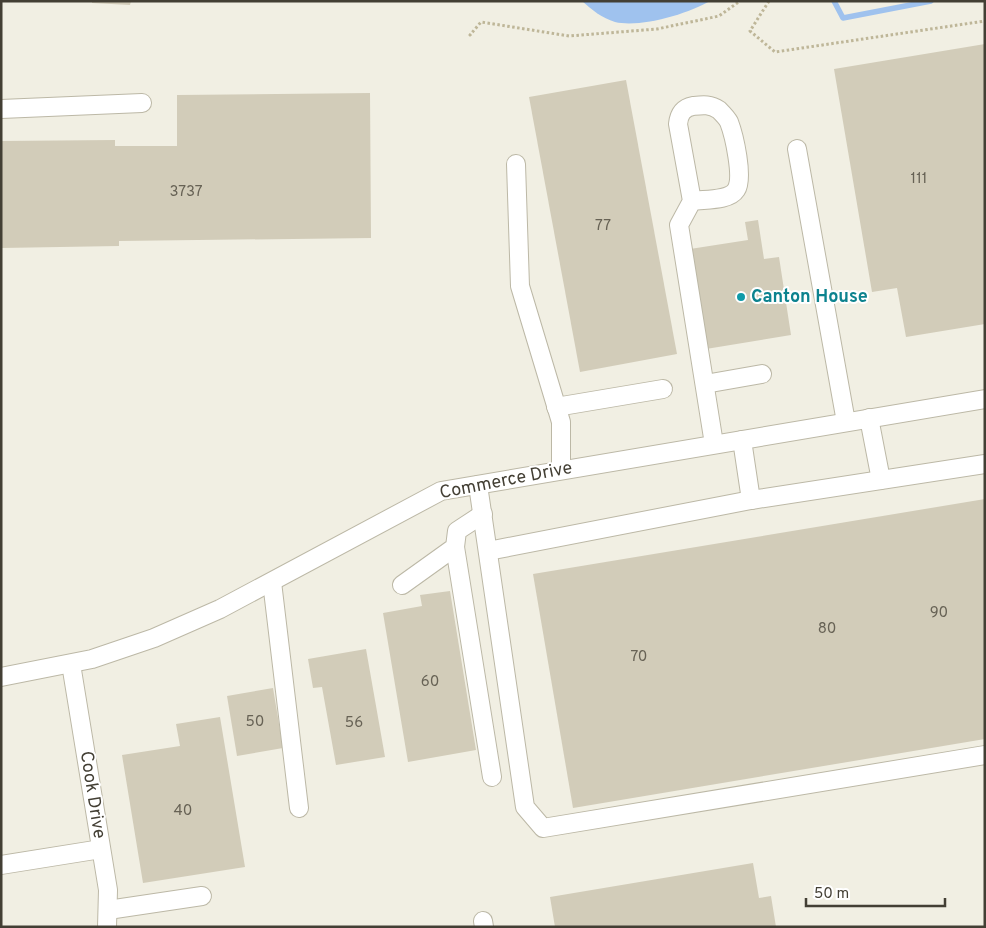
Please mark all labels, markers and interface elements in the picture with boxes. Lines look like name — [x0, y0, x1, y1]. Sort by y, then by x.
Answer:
house number: 111 — [911, 170, 927, 189]
house number: 3737 — [169, 183, 203, 202]
house number: 77 — [595, 217, 611, 236]
place label: Canton House — [751, 286, 868, 309]
marker: Canton House — [735, 291, 747, 303]
street label: Commerce Drive — [438, 457, 574, 505]
house number: 90 — [930, 604, 948, 623]
house number: 80 — [818, 620, 836, 639]
house number: 70 — [630, 648, 648, 667]
house number: 60 — [421, 673, 439, 692]
house number: 50 — [246, 713, 264, 732]
house number: 56 — [345, 714, 363, 733]
street label: Cook Drive — [74, 749, 110, 841]
house number: 40 — [174, 802, 192, 821]
scale bar — [806, 876, 945, 908]
text: 50 m — [814, 885, 849, 904]

